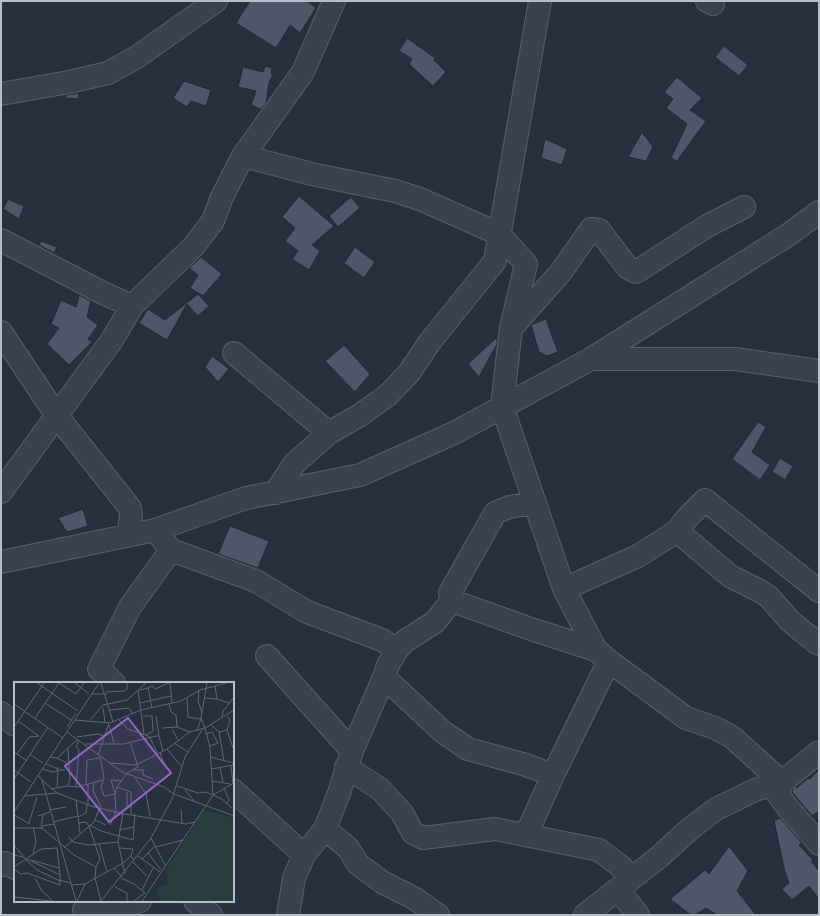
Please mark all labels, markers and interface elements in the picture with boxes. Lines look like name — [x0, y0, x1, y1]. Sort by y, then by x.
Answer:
inset map — [14, 682, 234, 902]

